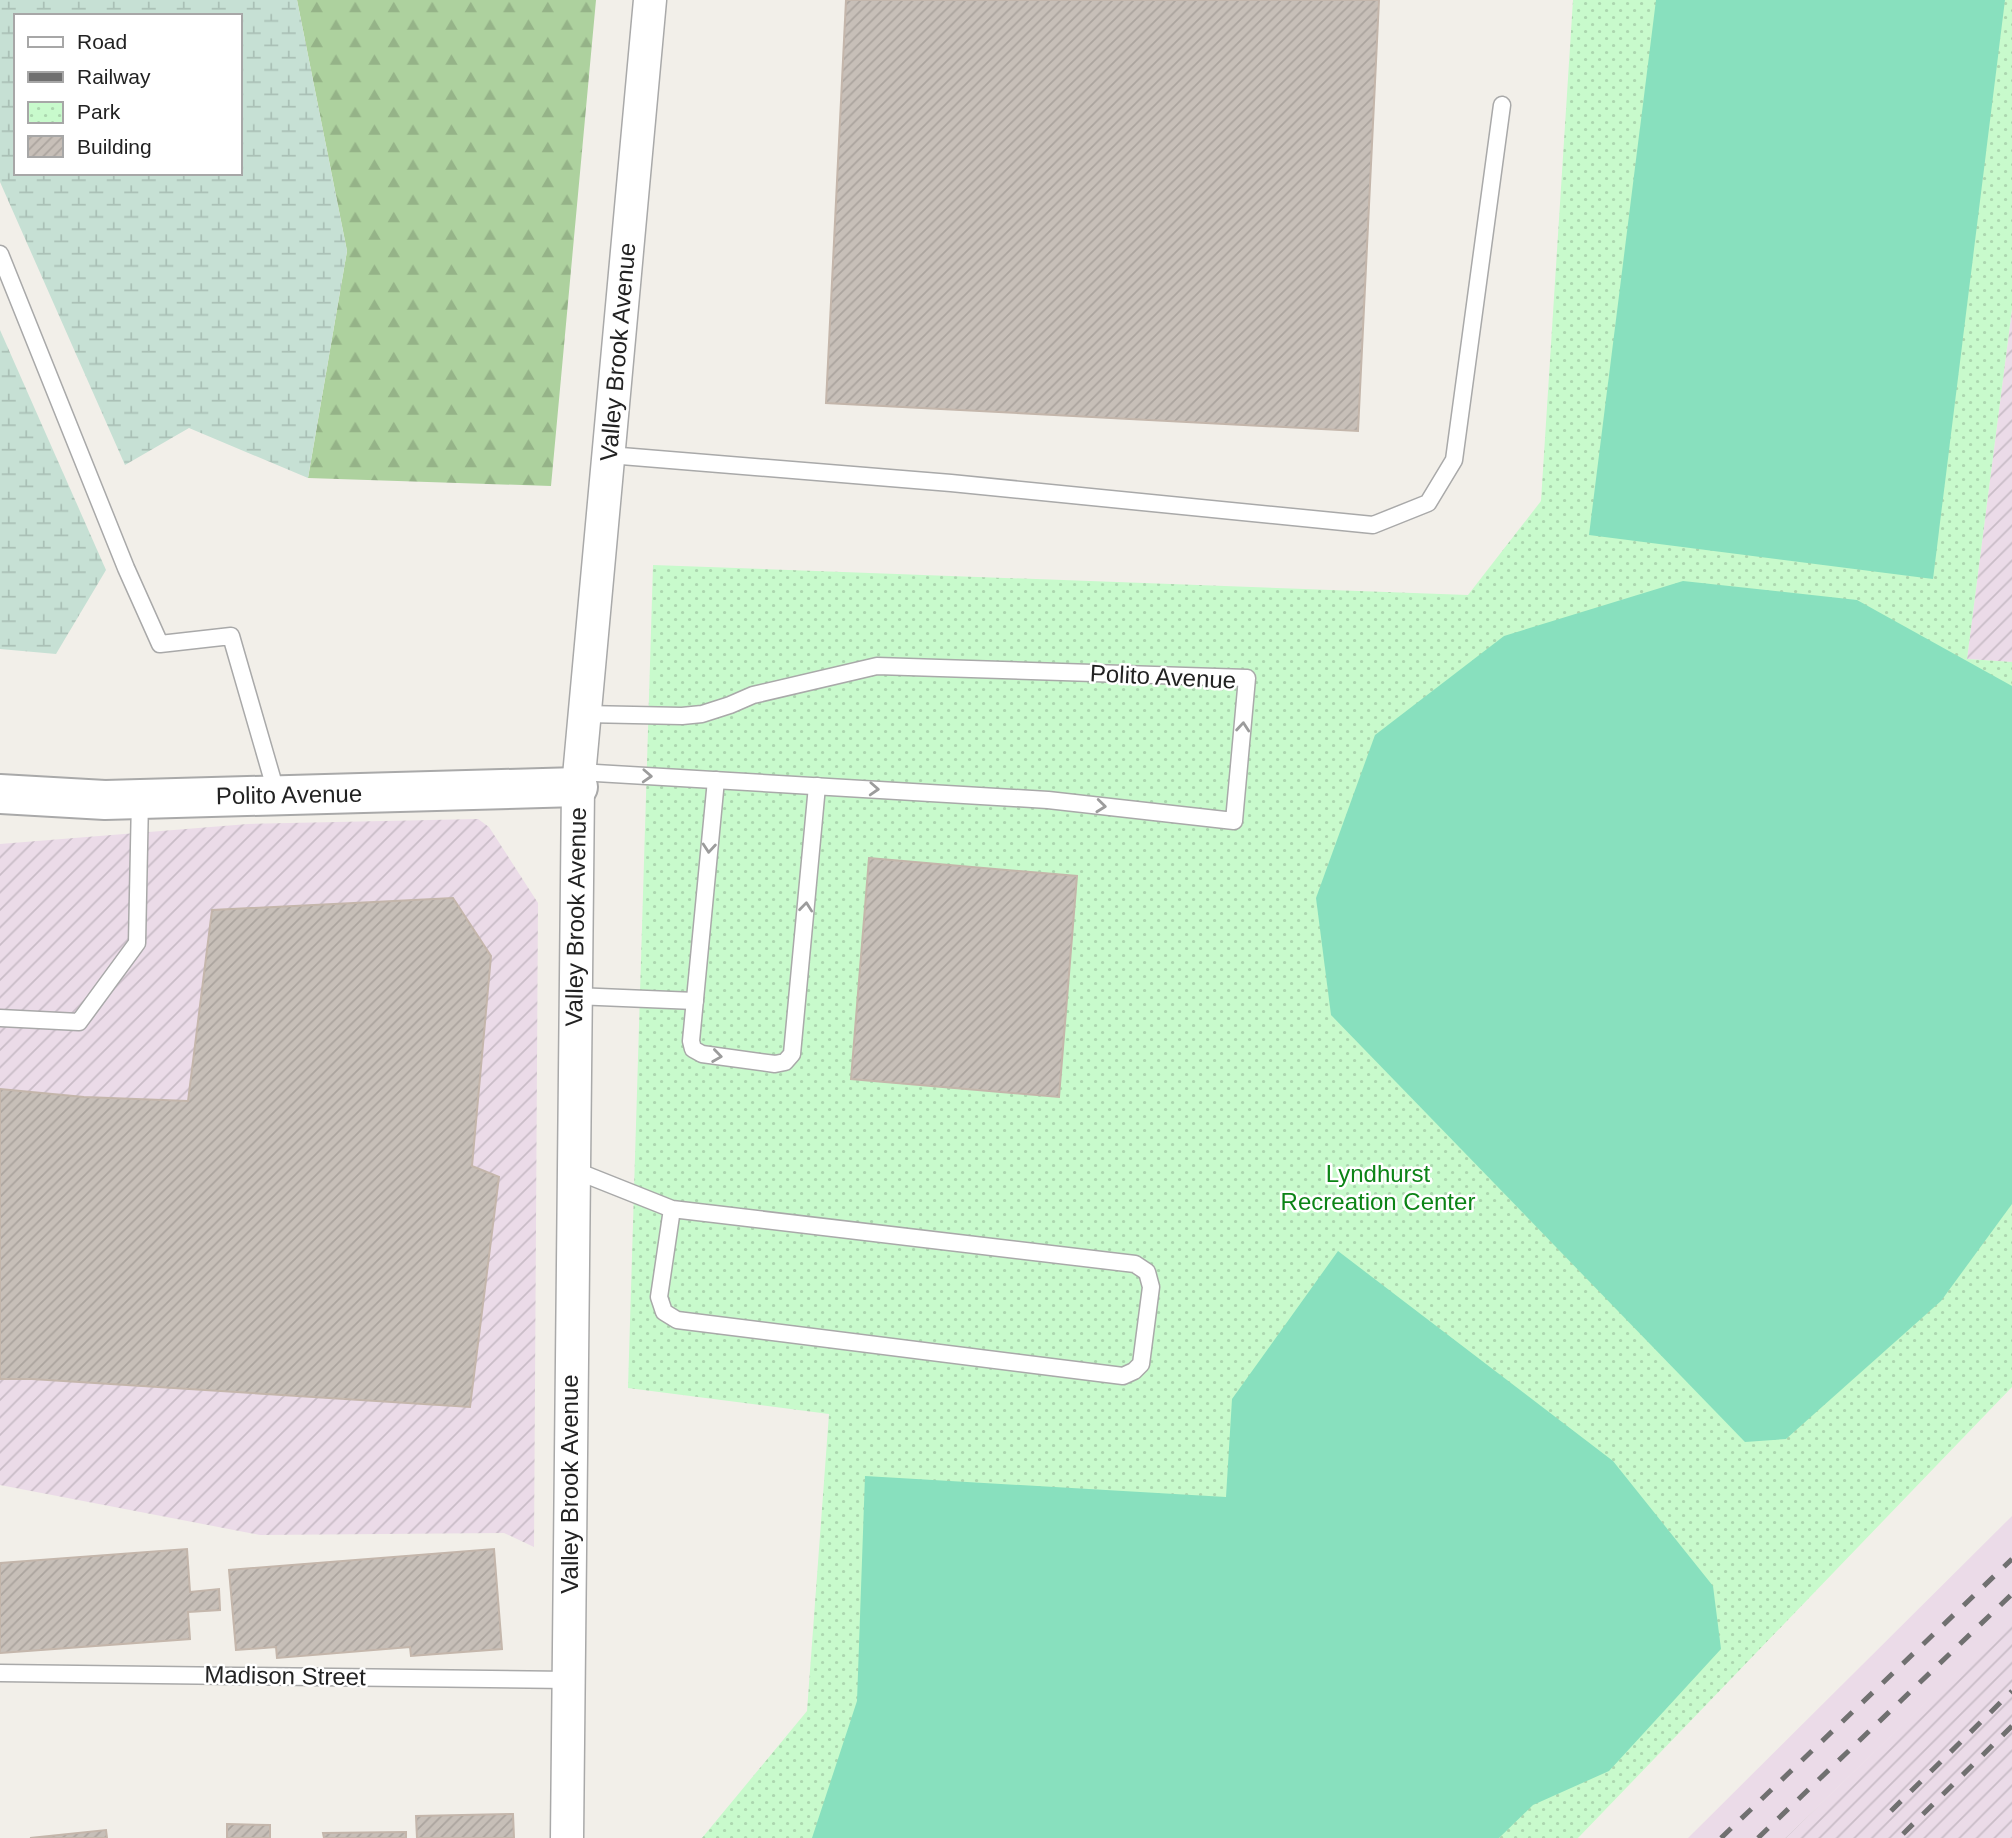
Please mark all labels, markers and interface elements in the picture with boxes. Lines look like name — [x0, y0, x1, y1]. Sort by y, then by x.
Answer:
legend — [14, 14, 242, 175]
text: Road — [77, 30, 127, 53]
text: Railway — [77, 65, 151, 88]
text: Park — [77, 100, 121, 123]
text: Building — [77, 135, 152, 158]
street label: Valley Brook Avenue — [594, 242, 641, 462]
street label: Polito Avenue — [1089, 659, 1237, 694]
one-way arrow — [1235, 722, 1250, 733]
one-way arrow — [642, 768, 653, 783]
street label: Polito Avenue — [216, 780, 362, 809]
one-way arrow — [869, 781, 880, 796]
one-way arrow — [1095, 798, 1107, 813]
street label: Valley Brook Avenue — [560, 807, 591, 1027]
one-way arrow — [702, 842, 717, 853]
one-way arrow — [798, 901, 813, 912]
one-way arrow — [711, 1048, 723, 1063]
park label: Lyndhurst Recreation Center — [1281, 1160, 1475, 1215]
street label: Valley Brook Avenue — [556, 1374, 583, 1594]
street label: Madison Street — [204, 1661, 366, 1690]

